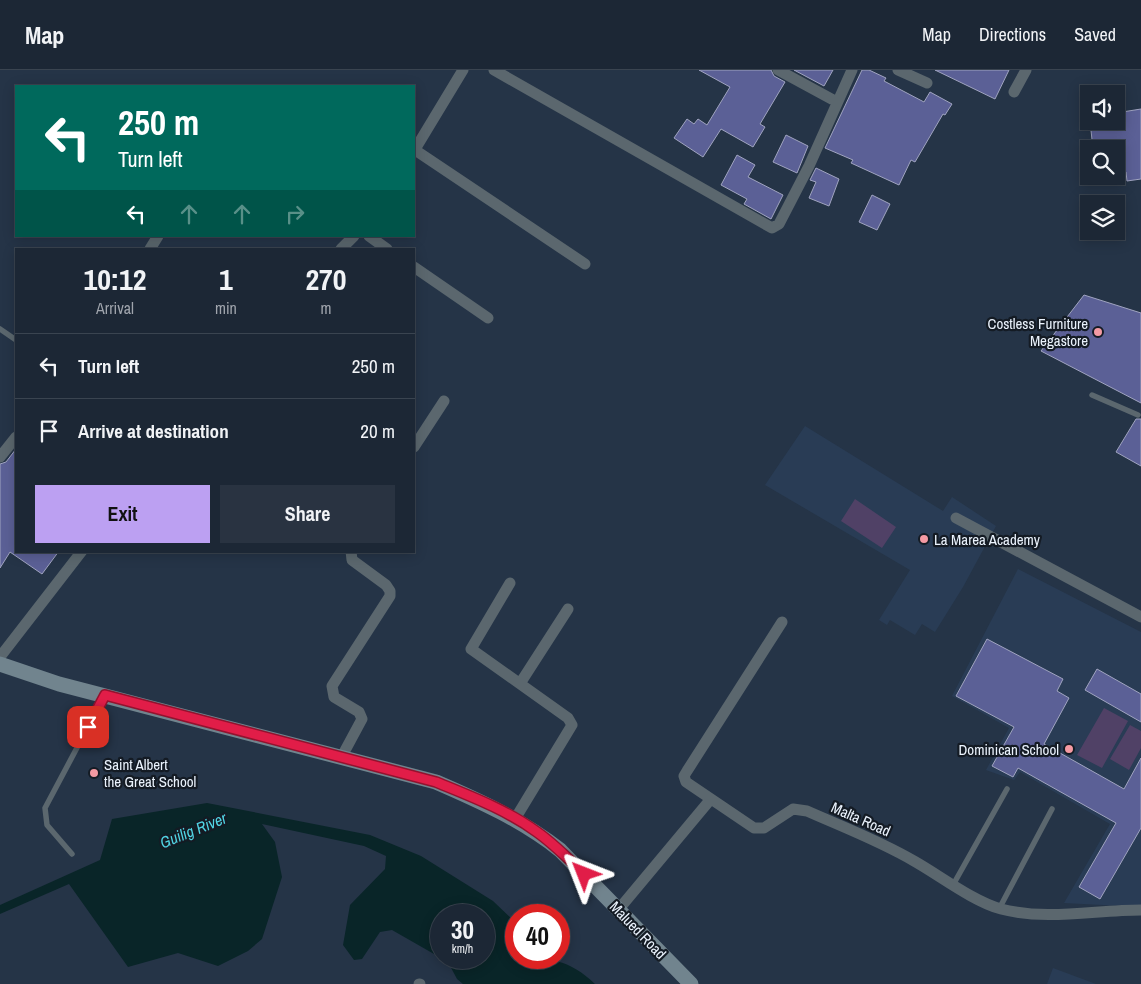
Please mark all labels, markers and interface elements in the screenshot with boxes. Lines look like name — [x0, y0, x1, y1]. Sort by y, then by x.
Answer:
text: Map — [25, 19, 64, 51]
text: Map — [922, 22, 951, 47]
text: Directions — [979, 22, 1046, 47]
text: Saved — [1074, 22, 1116, 47]
map controls — [1080, 85, 1125, 240]
button: sound — [1080, 85, 1125, 130]
text: 250 m — [118, 99, 199, 146]
icon: left — [35, 105, 100, 170]
button: search — [1080, 140, 1125, 185]
text: Turn left — [118, 144, 183, 174]
button: layers — [1080, 195, 1125, 240]
icon: left — [122, 200, 150, 228]
icon: ahead — [175, 200, 203, 228]
icon: ahead — [228, 200, 256, 228]
icon: right — [281, 200, 309, 228]
text: 10:12 — [84, 259, 146, 299]
text: 1 — [219, 259, 233, 299]
text: 270 — [305, 259, 346, 299]
text: Arrival — [96, 297, 134, 319]
text: min — [215, 297, 237, 319]
text: m — [320, 297, 331, 319]
place label: Costless Furniture Megastore — [988, 313, 1088, 351]
marker: Costless Furniture Megastore — [1092, 326, 1104, 338]
icon: left — [35, 352, 63, 380]
text: Turn left — [78, 353, 139, 379]
text: 250 m — [352, 353, 395, 379]
icon: arrive — [35, 417, 63, 445]
text: Arrive at destination — [78, 418, 229, 444]
text: 20 m — [360, 418, 395, 444]
button: Exit — [35, 485, 210, 543]
button: Share — [220, 485, 395, 543]
place label: La Marea Academy — [934, 529, 1041, 550]
marker: La Marea Academy — [918, 533, 930, 545]
pin — [67, 706, 109, 748]
icon: arrive — [74, 713, 102, 741]
place label: Dominican School — [958, 739, 1059, 760]
marker: Dominican School — [1063, 743, 1075, 755]
place label: Saint Albert the Great School — [104, 754, 196, 792]
marker: Saint Albert the Great School — [88, 767, 100, 779]
street label: Malta Road — [828, 797, 894, 841]
water label: Guilig River — [156, 806, 230, 853]
position arrow — [557, 847, 609, 899]
street label: Malued Road — [605, 896, 671, 964]
speed limit sign: 40 — [505, 904, 570, 969]
text: 30 — [451, 913, 474, 947]
text: km/h — [452, 941, 473, 957]

